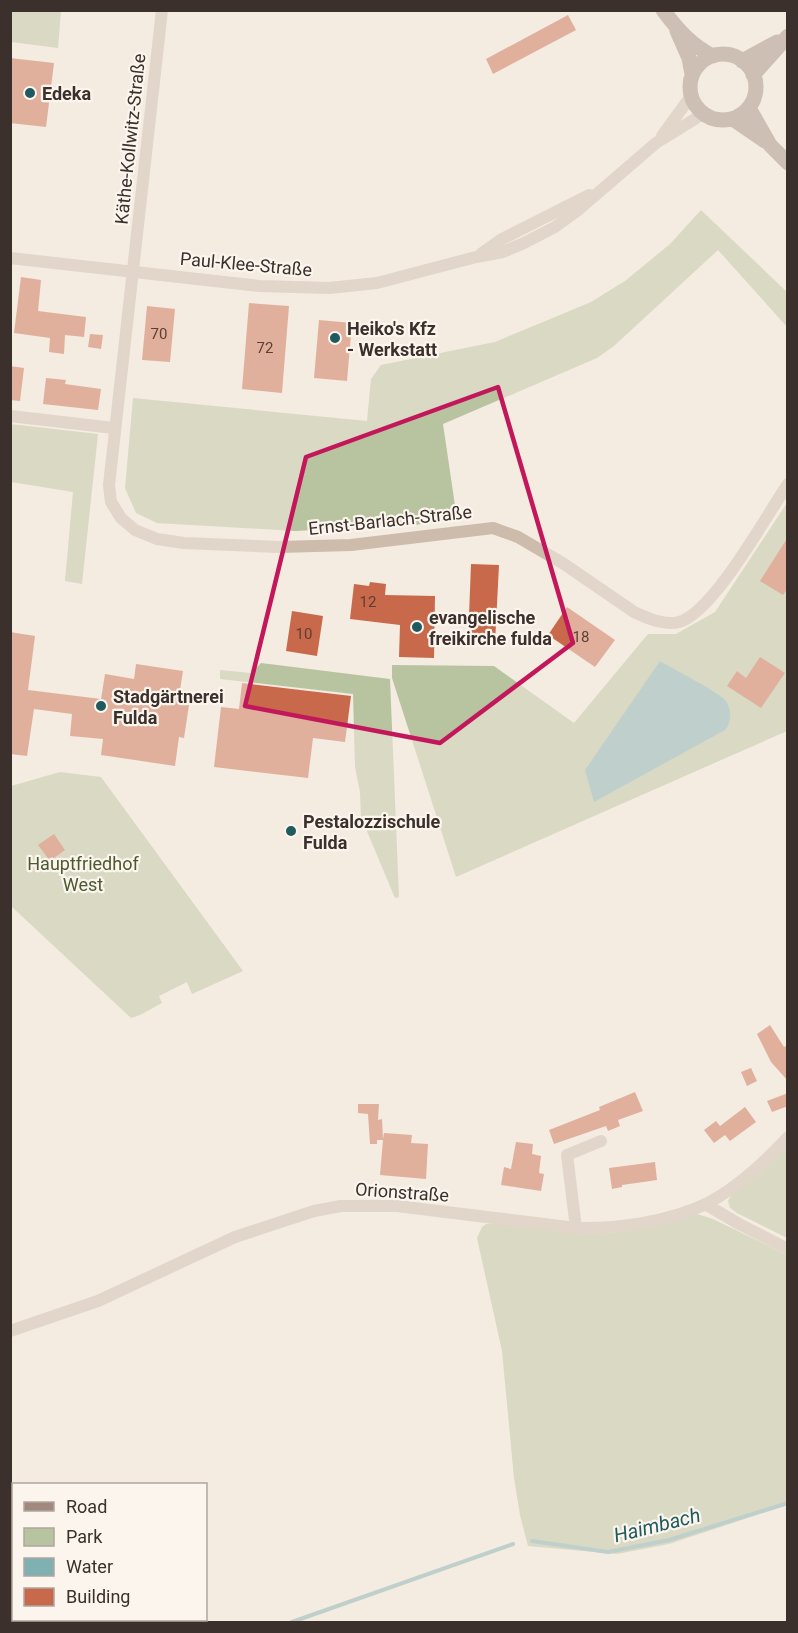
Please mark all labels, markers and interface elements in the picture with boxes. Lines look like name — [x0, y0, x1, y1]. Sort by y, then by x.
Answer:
street label: Käthe-Kollwitz-Straße — [111, 53, 149, 225]
place label: Edeka — [42, 83, 91, 104]
marker: Edeka — [23, 86, 37, 100]
street label: Paul-Klee-Straße — [179, 248, 313, 280]
place label: Heiko's Kfz - Werkstatt — [347, 318, 437, 360]
house number: 70 — [151, 325, 167, 343]
marker: Heiko's Kfz - Werkstatt — [328, 331, 342, 345]
house number: 72 — [257, 339, 273, 357]
street label: Ernst-Barlach-Straße — [307, 501, 473, 539]
house number: 12 — [360, 593, 376, 611]
place label: evangelische freikirche fulda — [429, 607, 552, 649]
marker: evangelische freikirche fulda — [410, 620, 424, 634]
house number: 10 — [296, 625, 312, 643]
house number: 18 — [573, 628, 589, 646]
place label: Stadgärtnerei Fulda — [113, 686, 224, 728]
marker: Stadgärtnerei Fulda — [94, 699, 108, 713]
place label: Pestalozzischule Fulda — [303, 811, 441, 853]
marker: Pestalozzischule Fulda — [284, 824, 298, 838]
park label: Hauptfriedhof West — [27, 853, 139, 895]
street label: Orionstraße — [354, 1178, 450, 1206]
legend — [12, 1483, 207, 1621]
text: Road — [66, 1496, 107, 1517]
water label: Haimbach — [611, 1503, 703, 1547]
text: Park — [66, 1526, 103, 1547]
text: Water — [66, 1556, 113, 1577]
text: Building — [66, 1586, 130, 1607]

